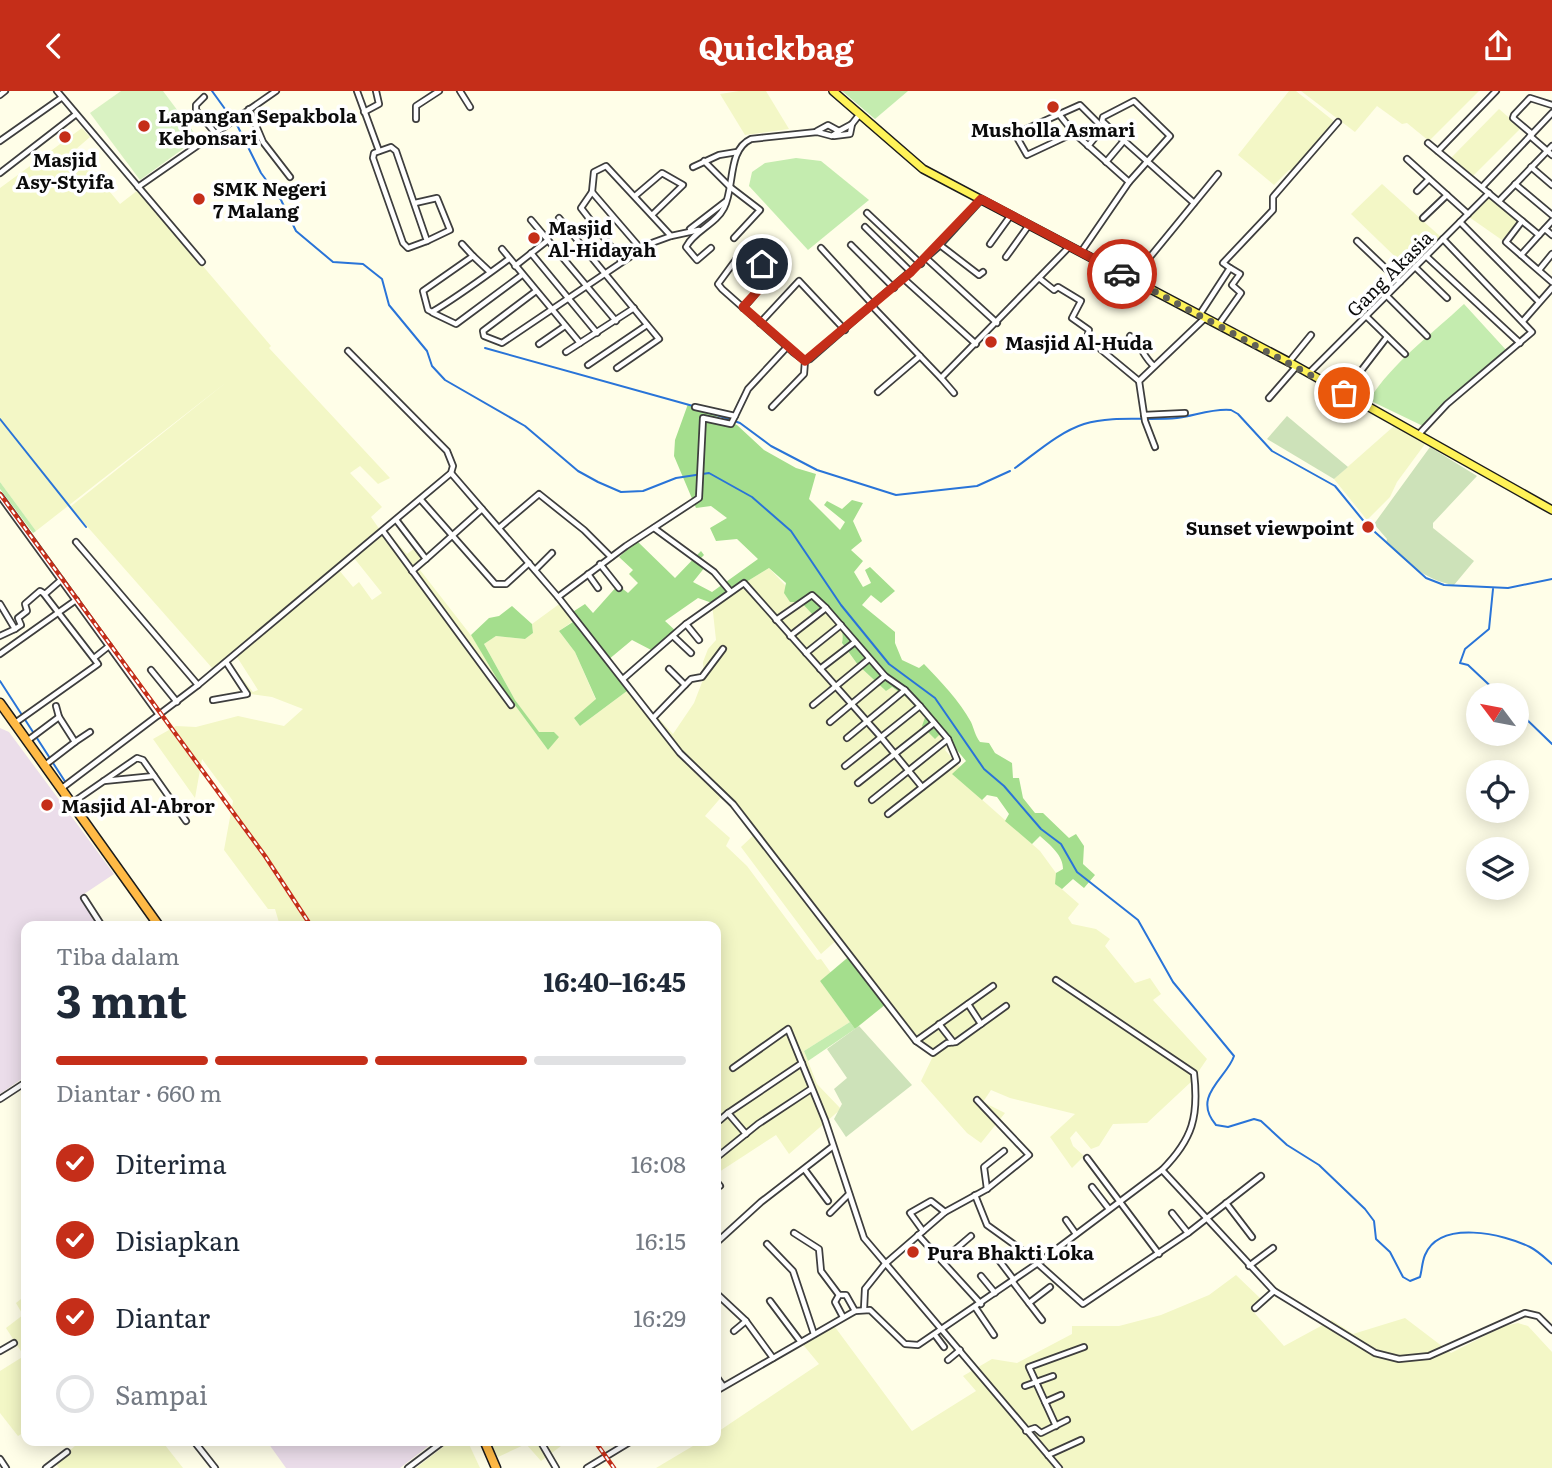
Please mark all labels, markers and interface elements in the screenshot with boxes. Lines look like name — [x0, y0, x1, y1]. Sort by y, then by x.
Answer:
text: Quickbag — [698, 22, 854, 70]
icon: back — [35, 27, 73, 65]
icon: share — [1479, 27, 1517, 65]
marker: Musholla Asmari — [1045, 99, 1061, 115]
place label: Lapangan Sepakbola Kebonsari — [158, 101, 357, 151]
place label: Musholla Asmari — [971, 115, 1135, 143]
marker: Lapangan Sepakbola Kebonsari — [136, 118, 152, 134]
marker: Masjid Asy-Styifa — [57, 129, 73, 145]
place label: Masjid Asy-Styifa — [16, 145, 114, 195]
place label: SMK Negeri 7 Malang — [213, 174, 327, 224]
marker: SMK Negeri 7 Malang — [191, 191, 207, 207]
place label: Masjid Al-Hidayah — [548, 213, 656, 263]
street label: Gang Akasia — [1339, 223, 1439, 323]
marker: Masjid Al-Hidayah — [526, 230, 542, 246]
pin — [732, 234, 792, 294]
courier — [1087, 239, 1157, 309]
icon: home — [743, 245, 781, 283]
icon: car — [1103, 255, 1141, 293]
place label: Masjid Al-Huda — [1005, 328, 1153, 356]
marker: Masjid Al-Huda — [983, 334, 999, 350]
pin — [1314, 363, 1374, 423]
icon: bag — [1325, 374, 1363, 412]
place label: Sunset viewpoint — [1186, 513, 1355, 541]
marker: Sunset viewpoint — [1360, 519, 1376, 535]
north arrow — [1466, 683, 1530, 745]
map controls — [1466, 683, 1529, 900]
button: locate — [1466, 760, 1529, 823]
place label: Masjid Al-Abror — [61, 791, 216, 819]
marker: Masjid Al-Abror — [39, 797, 55, 813]
button: layers — [1466, 837, 1529, 900]
text: Tiba dalam — [56, 938, 180, 972]
text: 16:40–16:45 — [543, 961, 686, 1000]
text: 3 mnt — [56, 964, 187, 1032]
text: Diantar · 660 m — [56, 1075, 222, 1109]
text: Diterima — [115, 1143, 227, 1182]
icon: check — [56, 1144, 94, 1182]
text: 16:08 — [631, 1146, 686, 1180]
text: Disiapkan — [115, 1220, 240, 1259]
icon: check — [56, 1221, 94, 1259]
text: 16:15 — [636, 1223, 686, 1257]
place label: Pura Bhakti Loka — [927, 1238, 1094, 1266]
marker: Pura Bhakti Loka — [905, 1244, 921, 1260]
text: Diantar — [115, 1297, 210, 1336]
icon: check — [56, 1298, 94, 1336]
text: 16:29 — [633, 1300, 686, 1334]
text: Sampai — [115, 1374, 208, 1413]

